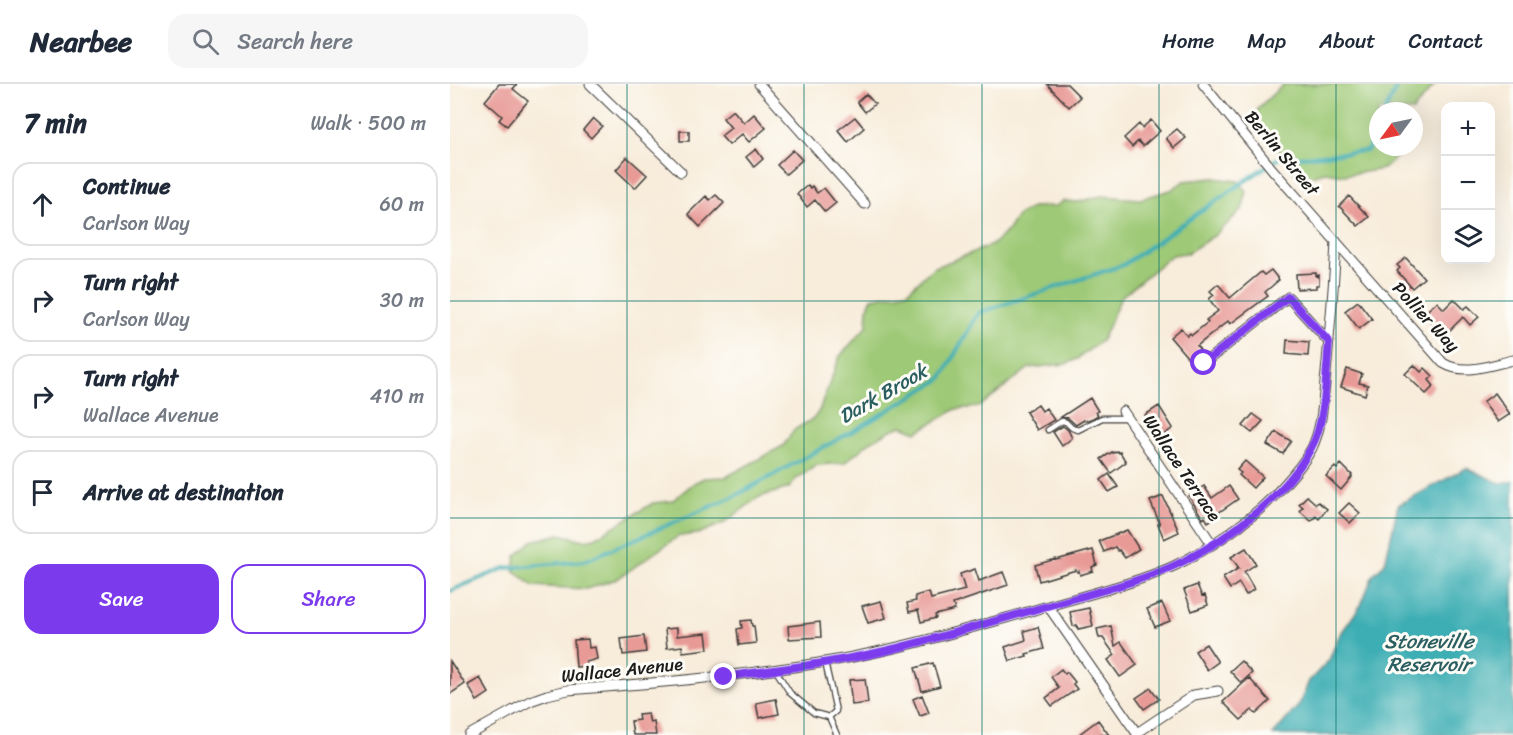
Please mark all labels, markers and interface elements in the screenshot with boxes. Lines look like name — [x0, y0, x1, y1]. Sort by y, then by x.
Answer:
search box — [168, 14, 588, 68]
text: Nearbee — [30, 17, 132, 66]
text: Search here — [237, 22, 353, 61]
text: Home — [1162, 22, 1214, 60]
text: Map — [1247, 22, 1286, 60]
text: About — [1319, 22, 1376, 60]
text: Contact — [1409, 22, 1483, 60]
icon: search — [189, 25, 222, 58]
text: 7 min — [24, 100, 87, 146]
north arrow — [1369, 102, 1423, 156]
map controls — [1441, 102, 1495, 264]
button: + — [1441, 102, 1495, 156]
street label: Berlin Street — [1236, 103, 1328, 204]
text: Walk · 500 m — [310, 106, 426, 141]
button: − — [1441, 156, 1495, 210]
text: Continue — [83, 167, 171, 206]
text: 60 m — [379, 187, 424, 222]
icon: ahead — [26, 188, 59, 221]
text: Carlson Way — [83, 206, 190, 241]
button: layers — [1441, 210, 1495, 264]
text: Turn right — [83, 263, 178, 302]
street label: Pollier Way — [1384, 274, 1468, 361]
text: 30 m — [380, 283, 424, 318]
icon: right — [26, 284, 59, 317]
text: Carlson Way — [83, 302, 190, 337]
route start — [1190, 349, 1216, 375]
water label: Dark Brook — [832, 353, 936, 434]
text: Turn right — [83, 359, 178, 398]
text: 410 m — [370, 379, 424, 414]
icon: right — [26, 380, 59, 413]
text: Wallace Avenue — [83, 398, 219, 433]
street label: Wallace Terrace — [1134, 408, 1230, 528]
text: Arrive at destination — [83, 473, 284, 512]
icon: arrive — [26, 476, 59, 509]
button: Save — [24, 564, 219, 634]
button: Share — [231, 564, 426, 634]
water label: Stoneville Reservoir — [1384, 624, 1475, 682]
street label: Wallace Avenue — [560, 648, 685, 692]
route end — [710, 663, 736, 689]

